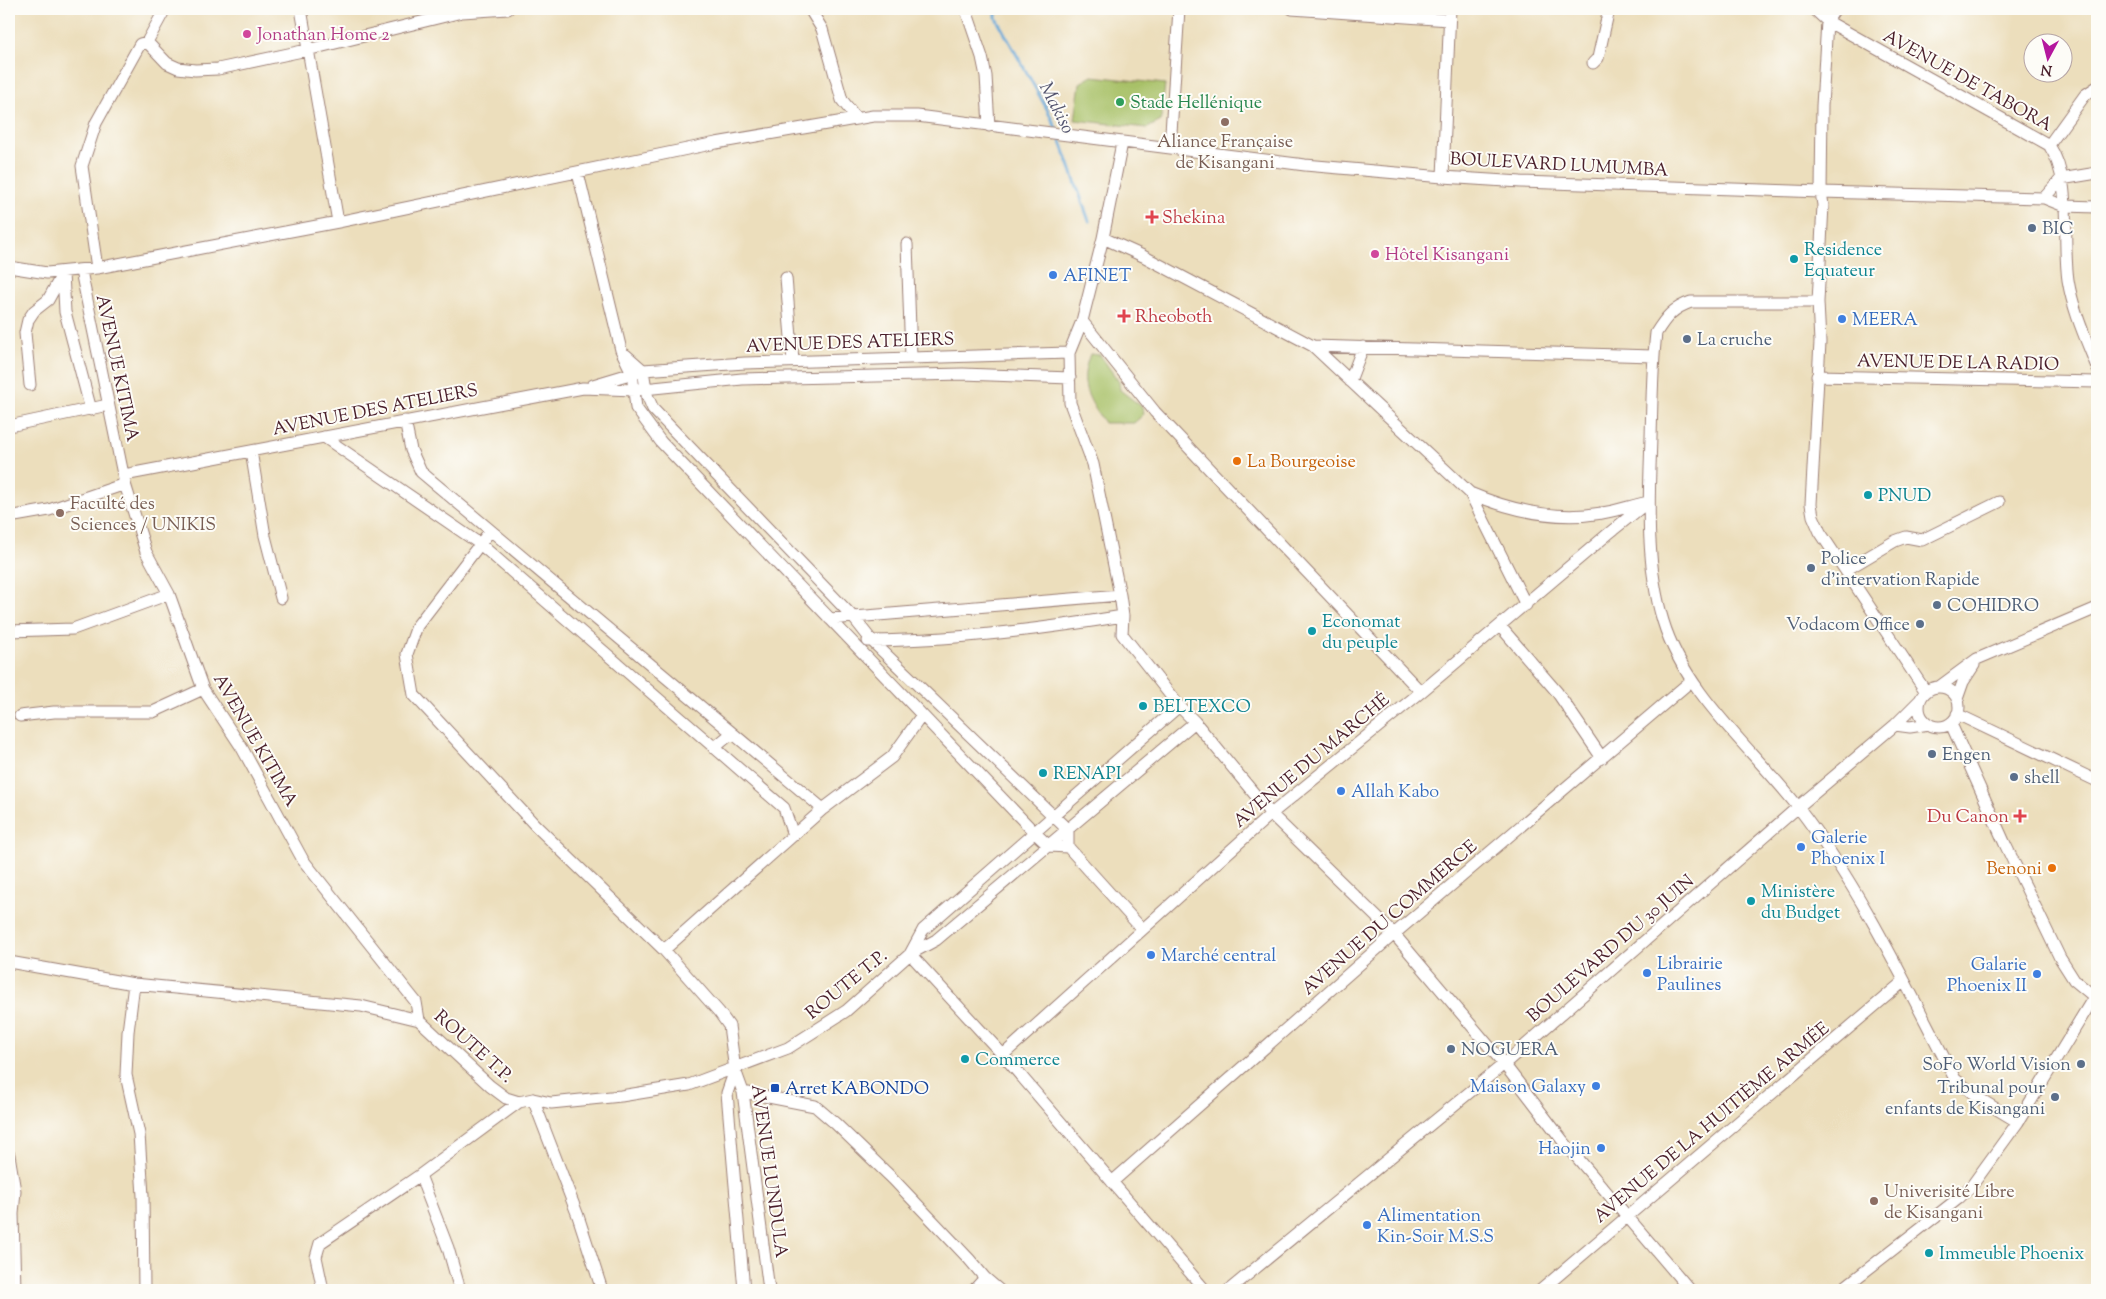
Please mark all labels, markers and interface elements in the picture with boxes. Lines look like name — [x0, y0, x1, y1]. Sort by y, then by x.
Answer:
place label: Jonathan Home 2 — [256, 23, 390, 49]
street label: AVENUE DE TABORA — [1880, 24, 2056, 136]
marker: Jonathan Home 2 — [241, 28, 253, 40]
north arrow — [2024, 32, 2074, 82]
water label: Makiso — [1031, 77, 1080, 139]
place label: Stade Hellénique — [1130, 91, 1262, 117]
marker: Stade Hellénique — [1114, 96, 1126, 108]
marker: Aliance Française de Kisangani — [1219, 116, 1231, 128]
place label: Aliance Française de Kisangani — [1157, 130, 1293, 177]
street label: BOULEVARD LUMUMBA — [1449, 147, 1669, 185]
place label: Shekina — [1162, 206, 1225, 232]
marker: Shekina — [1146, 211, 1158, 223]
place label: BIC — [2042, 217, 2074, 243]
marker: BIC — [2026, 222, 2038, 234]
place label: Residence Equateur — [1804, 238, 1882, 285]
place label: Hôtel Kisangani — [1385, 243, 1509, 269]
marker: Hôtel Kisangani — [1369, 248, 1381, 260]
marker: Residence Equateur — [1788, 253, 1800, 265]
place label: AFINET — [1063, 264, 1132, 290]
marker: AFINET — [1047, 269, 1059, 281]
street label: AVENUE KITIMA — [88, 292, 144, 445]
place label: Rheoboth — [1135, 305, 1213, 331]
place label: MEERA — [1852, 308, 1918, 334]
marker: Rheoboth — [1117, 309, 1131, 323]
marker: MEERA — [1836, 313, 1848, 325]
street label: AVENUE DES ATELIERS — [745, 327, 955, 361]
place label: La cruche — [1697, 328, 1772, 354]
marker: La cruche — [1681, 333, 1693, 345]
street label: AVENUE DE LA RADIO — [1856, 349, 2059, 379]
street label: AVENUE DES ATELIERS — [271, 378, 480, 444]
place label: La Bourgeoise — [1247, 450, 1356, 476]
marker: La Bourgeoise — [1231, 455, 1243, 467]
place label: PNUD — [1878, 484, 1931, 510]
marker: PNUD — [1862, 489, 1874, 501]
place label: Faculté des Sciences / UNIKIS — [70, 492, 216, 539]
marker: Faculté des Sciences / UNIKIS — [54, 507, 66, 519]
place label: Police d'intervation Rapide — [1821, 547, 1980, 594]
marker: Police d'intervation Rapide — [1805, 562, 1817, 574]
place label: COHIDRO — [1947, 594, 2039, 620]
marker: COHIDRO — [1931, 599, 1943, 611]
place label: Economat du peuple — [1322, 610, 1400, 657]
place label: Vodacom Office — [1786, 613, 1910, 639]
marker: Vodacom Office — [1914, 618, 1926, 630]
marker: Economat du peuple — [1306, 625, 1318, 637]
street label: AVENUE KITIMA — [206, 670, 303, 813]
street label: AVENUE DU MARCHÉ — [1228, 688, 1396, 835]
place label: BELTEXCO — [1153, 695, 1251, 721]
marker: BELTEXCO — [1137, 700, 1149, 712]
place label: Engen — [1942, 743, 1991, 769]
marker: Engen — [1926, 748, 1938, 760]
place label: RENAPI — [1053, 762, 1122, 788]
place label: shell — [2024, 766, 2060, 792]
marker: RENAPI — [1037, 767, 1049, 779]
marker: shell — [2008, 771, 2020, 783]
place label: Allah Kabo — [1351, 780, 1439, 806]
marker: Allah Kabo — [1335, 785, 1347, 797]
place label: Du Canon — [1927, 805, 2009, 831]
marker: Du Canon — [2013, 809, 2027, 823]
place label: Galerie Phoenix I — [1811, 826, 1885, 873]
street label: AVENUE DU COMMERCE — [1297, 835, 1484, 1002]
marker: Galerie Phoenix I — [1795, 841, 1807, 853]
place label: Benoni — [1986, 857, 2042, 883]
marker: Benoni — [2046, 862, 2058, 874]
street label: BOULEVARD DU 30 JUIN — [1522, 869, 1701, 1030]
place label: Ministère du Budget — [1761, 880, 1840, 927]
marker: Ministère du Budget — [1745, 895, 1757, 907]
street label: ROUTE T.P. — [801, 944, 894, 1027]
place label: Marché central — [1161, 944, 1276, 970]
marker: Marché central — [1145, 949, 1157, 961]
place label: Librairie Paulines — [1657, 952, 1723, 999]
place label: Galarie Phoenix II — [1947, 953, 2027, 1000]
marker: Librairie Paulines — [1641, 967, 1653, 979]
marker: Galarie Phoenix II — [2031, 968, 2043, 980]
street label: ROUTE T.P. — [427, 1005, 518, 1090]
street label: AVENUE DE LA HUITIÈME ARMÉE — [1589, 1017, 1836, 1230]
place label: NOGUERA — [1461, 1038, 1559, 1064]
marker: NOGUERA — [1445, 1043, 1457, 1055]
place label: Commerce — [975, 1048, 1060, 1074]
marker: Commerce — [959, 1053, 971, 1065]
place label: SoFo World Vision — [1922, 1053, 2071, 1079]
marker: SoFo World Vision — [2075, 1058, 2087, 1070]
place label: Maison Galaxy — [1470, 1075, 1586, 1101]
place label: Tribunal pour enfants de Kisangani — [1885, 1076, 2045, 1123]
place label: Arret KABONDO — [785, 1077, 929, 1103]
marker: Maison Galaxy — [1590, 1080, 1602, 1092]
marker: Arret KABONDO — [769, 1082, 781, 1094]
street label: AVENUE LUNDULA — [743, 1083, 793, 1260]
marker: Tribunal pour enfants de Kisangani — [2049, 1091, 2061, 1103]
place label: Haojin — [1538, 1137, 1591, 1163]
marker: Haojin — [1595, 1142, 1607, 1154]
place label: Univerisité Libre de Kisangani — [1884, 1180, 2015, 1227]
marker: Univerisité Libre de Kisangani — [1868, 1195, 1880, 1207]
place label: Alimentation Kin-Soir M.S.S — [1377, 1204, 1494, 1251]
marker: Alimentation Kin-Soir M.S.S — [1361, 1219, 1373, 1231]
place label: Immeuble Phoenix — [1939, 1242, 2084, 1268]
marker: Immeuble Phoenix — [1923, 1247, 1935, 1259]

